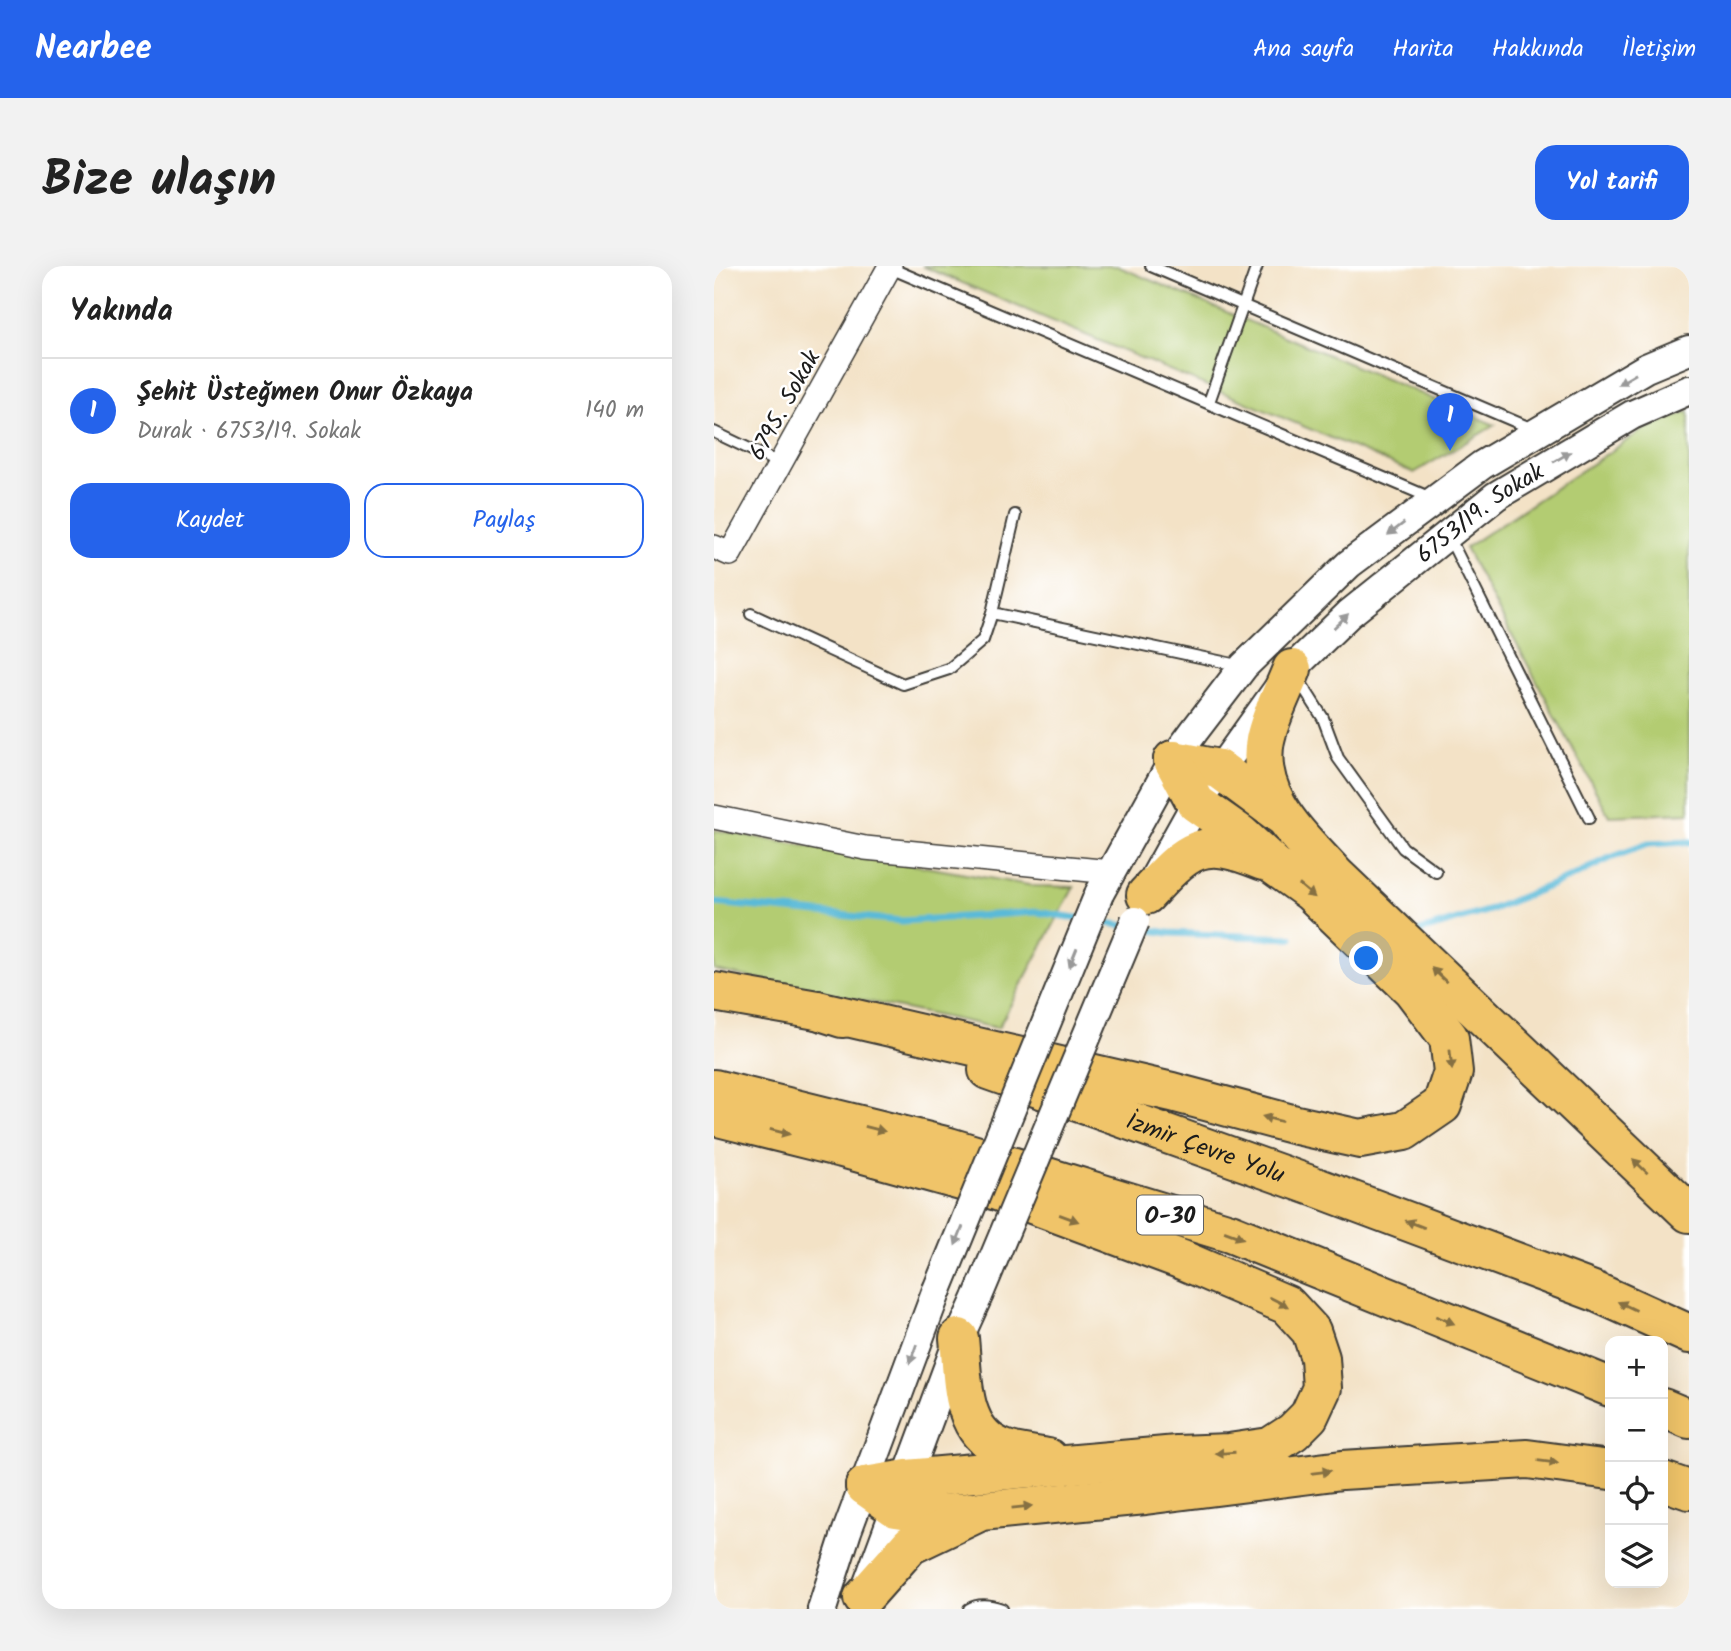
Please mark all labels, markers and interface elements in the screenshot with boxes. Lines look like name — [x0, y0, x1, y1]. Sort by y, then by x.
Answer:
text: Nearbee — [35, 23, 152, 76]
text: Ana sayfa — [1253, 30, 1354, 69]
text: Harita — [1392, 30, 1454, 69]
text: Hakkında — [1492, 30, 1584, 69]
text: İletişim — [1622, 30, 1696, 69]
text: Bize ulaşın — [42, 143, 276, 221]
button: Yol tarifi — [1535, 145, 1689, 220]
text: Yakında — [70, 288, 173, 336]
street label: 6795. Sokak — [739, 342, 832, 468]
text: Şehit Üsteğmen Onur Özkaya — [137, 372, 473, 414]
one-way arrow — [1618, 373, 1637, 385]
text: 1 — [90, 393, 96, 429]
text: 140 m — [585, 393, 644, 429]
pin: 1 — [1427, 393, 1473, 451]
text: Durak · 6753/19. Sokak — [137, 414, 361, 450]
one-way arrow — [1553, 450, 1572, 463]
street label: 6753/19. Sokak — [1408, 453, 1553, 574]
button: Kaydet — [70, 483, 350, 558]
button: Paylaş — [364, 483, 644, 558]
one-way arrow — [1386, 522, 1405, 536]
one-way arrow — [1332, 614, 1349, 630]
one-way arrow — [1298, 883, 1316, 898]
your location — [1349, 941, 1383, 975]
one-way arrow — [1068, 947, 1079, 968]
one-way arrow — [1431, 968, 1448, 984]
one-way arrow — [1446, 1049, 1457, 1071]
street label: İzmir Çevre Yolu — [1120, 1103, 1290, 1196]
one-way arrow — [1261, 1113, 1282, 1123]
one-way arrow — [865, 1124, 887, 1135]
one-way arrow — [769, 1127, 791, 1138]
one-way arrow — [1631, 1157, 1648, 1174]
road number: O-30 — [1137, 1196, 1203, 1234]
one-way arrow — [1058, 1213, 1079, 1224]
one-way arrow — [1404, 1218, 1425, 1229]
one-way arrow — [953, 1226, 964, 1247]
one-way arrow — [1224, 1230, 1245, 1241]
one-way arrow — [1270, 1296, 1290, 1308]
one-way arrow — [1617, 1300, 1637, 1312]
one-way arrow — [1435, 1315, 1456, 1326]
map controls — [1605, 1336, 1668, 1588]
button: + — [1605, 1336, 1668, 1399]
one-way arrow — [907, 1343, 918, 1364]
button: − — [1605, 1399, 1668, 1462]
one-way arrow — [1214, 1448, 1236, 1459]
one-way arrow — [1537, 1457, 1559, 1468]
button: locate — [1605, 1462, 1668, 1525]
one-way arrow — [1310, 1467, 1332, 1478]
one-way arrow — [1011, 1501, 1033, 1512]
button: layers — [1605, 1525, 1668, 1588]

